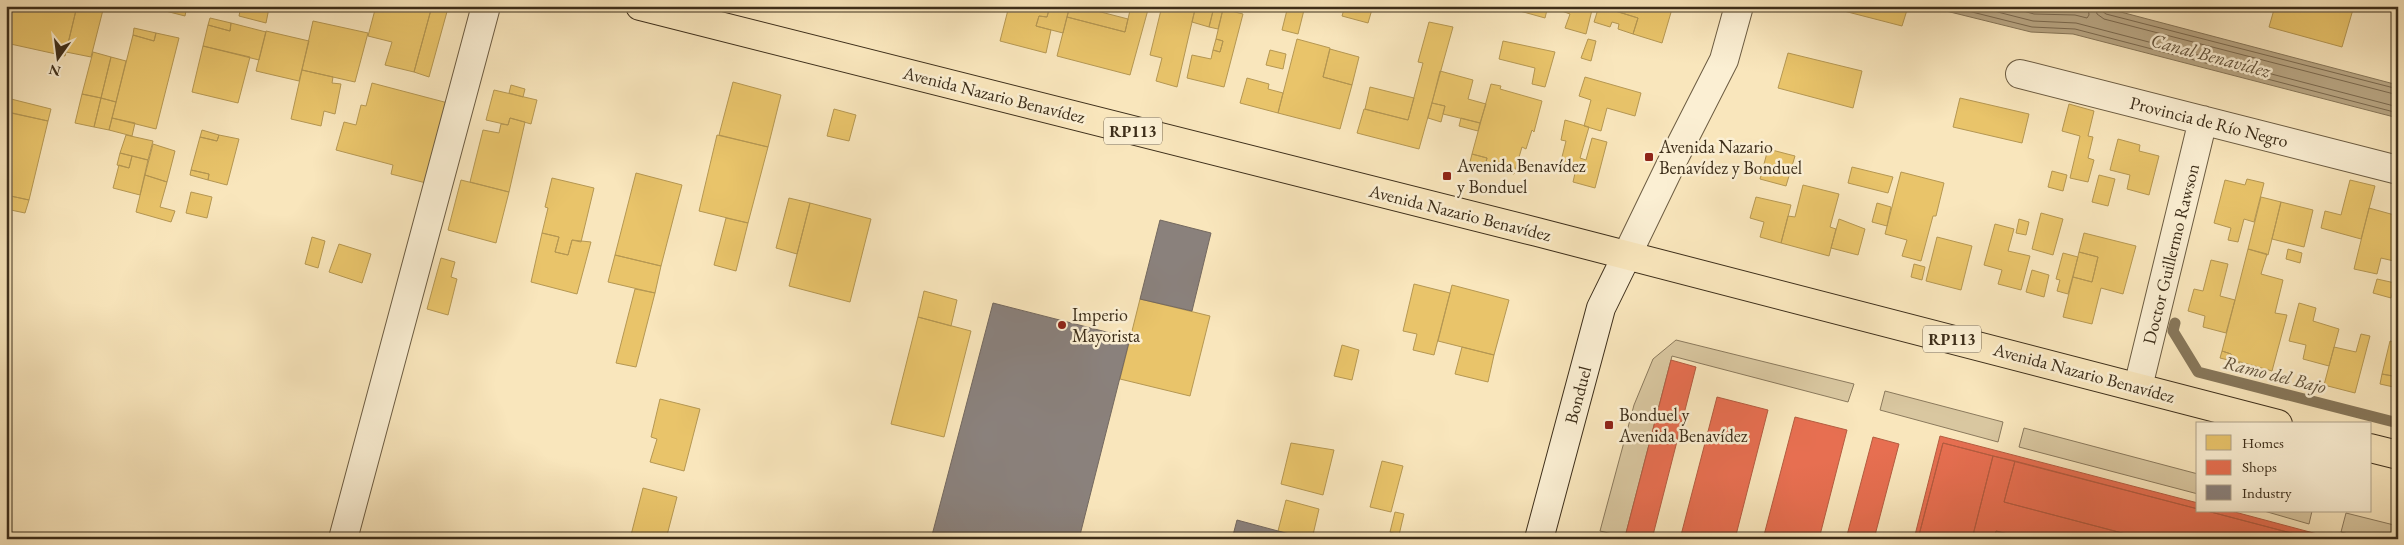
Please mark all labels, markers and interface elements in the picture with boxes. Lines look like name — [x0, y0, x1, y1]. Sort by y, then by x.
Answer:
water label: Canal Benavídez — [2148, 28, 2274, 84]
north arrow — [32, 32, 82, 82]
text: N — [47, 60, 63, 81]
street label: Avenida Nazario Benavídez — [900, 61, 1088, 128]
street label: Provincia de Río Negro — [2128, 91, 2291, 152]
road number: RP113 — [1104, 118, 1162, 144]
place label: Avenida Nazario Benavídez y Bonduel — [1658, 135, 1802, 179]
marker: Avenida Nazario Benavídez y Bonduel — [1643, 151, 1655, 163]
place label: Avenida Benavídez y Bonduel — [1456, 154, 1586, 198]
street label: Doctor Guillermo Rawson — [2137, 161, 2204, 347]
marker: Avenida Benavídez y Bonduel — [1441, 170, 1453, 182]
street label: Avenida Nazario Benavídez — [1366, 179, 1554, 246]
place label: Imperio Mayorista — [1072, 303, 1141, 347]
marker: Imperio Mayorista — [1056, 319, 1068, 331]
road number: RP113 — [1923, 326, 1981, 352]
street label: Avenida Nazario Benavídez — [1990, 337, 2177, 408]
water label: Ramo del Bajo — [2221, 350, 2329, 399]
street label: Bonduel — [1559, 363, 1596, 426]
place label: Bonduel y Avenida Benavídez — [1618, 403, 1748, 447]
marker: Bonduel y Avenida Benavídez — [1603, 419, 1615, 431]
legend — [2196, 422, 2372, 512]
text: Homes — [2242, 433, 2284, 452]
text: Shops — [2242, 457, 2277, 476]
text: Industry — [2242, 483, 2292, 502]

